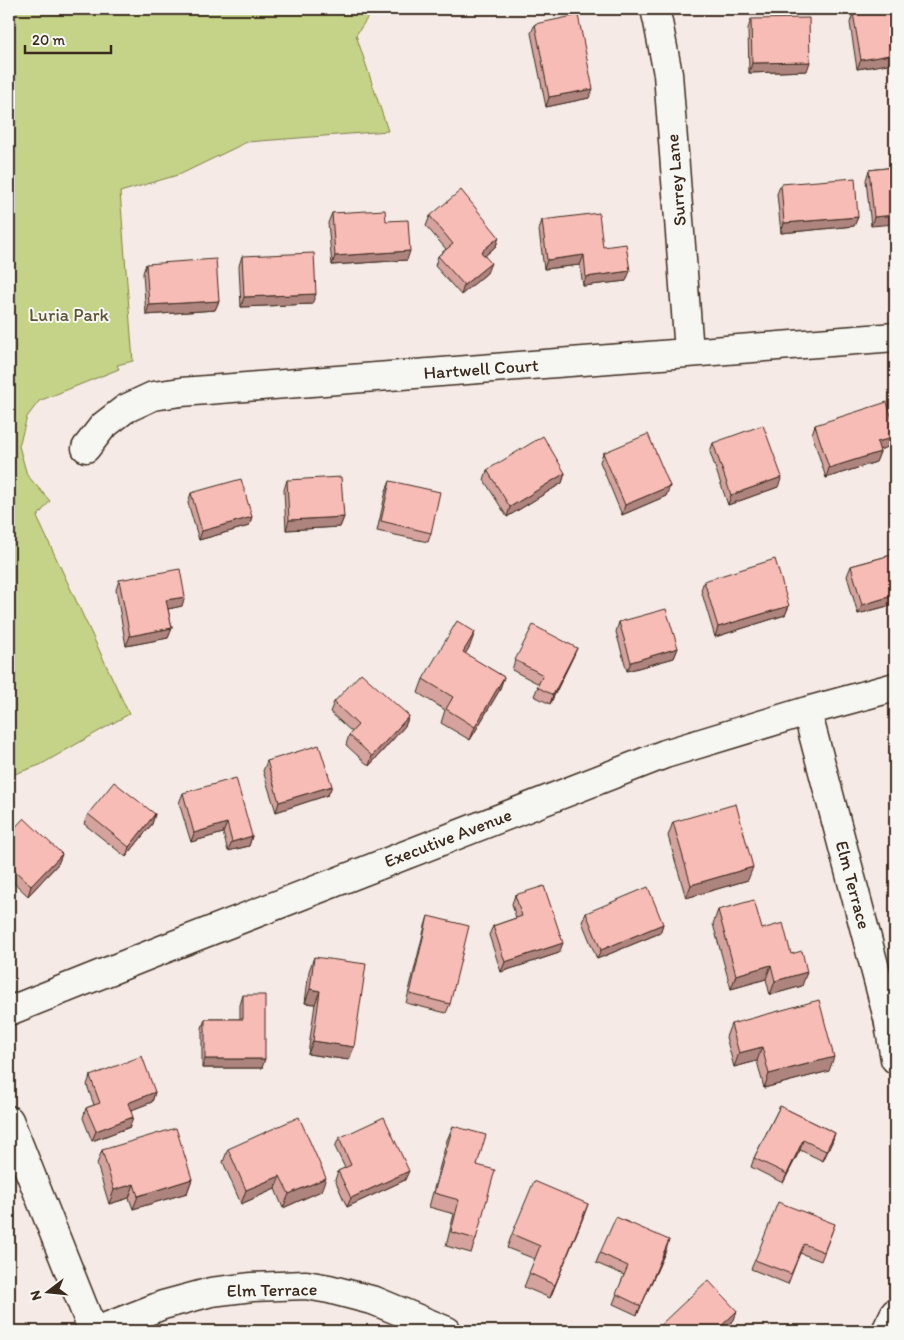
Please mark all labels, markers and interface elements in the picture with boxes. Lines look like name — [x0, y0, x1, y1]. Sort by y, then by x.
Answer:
scale bar — [25, 22, 111, 54]
text: 20 m — [32, 31, 66, 49]
street label: Surrey Lane — [661, 133, 691, 227]
park label: Luria Park — [29, 304, 110, 326]
street label: Hartwell Court — [423, 354, 540, 384]
street label: Executive Avenue — [381, 804, 515, 872]
street label: Elm Terrace — [831, 838, 875, 932]
north arrow — [22, 1268, 72, 1318]
street label: Elm Terrace — [227, 1278, 317, 1302]
text: N — [27, 1289, 45, 1302]

